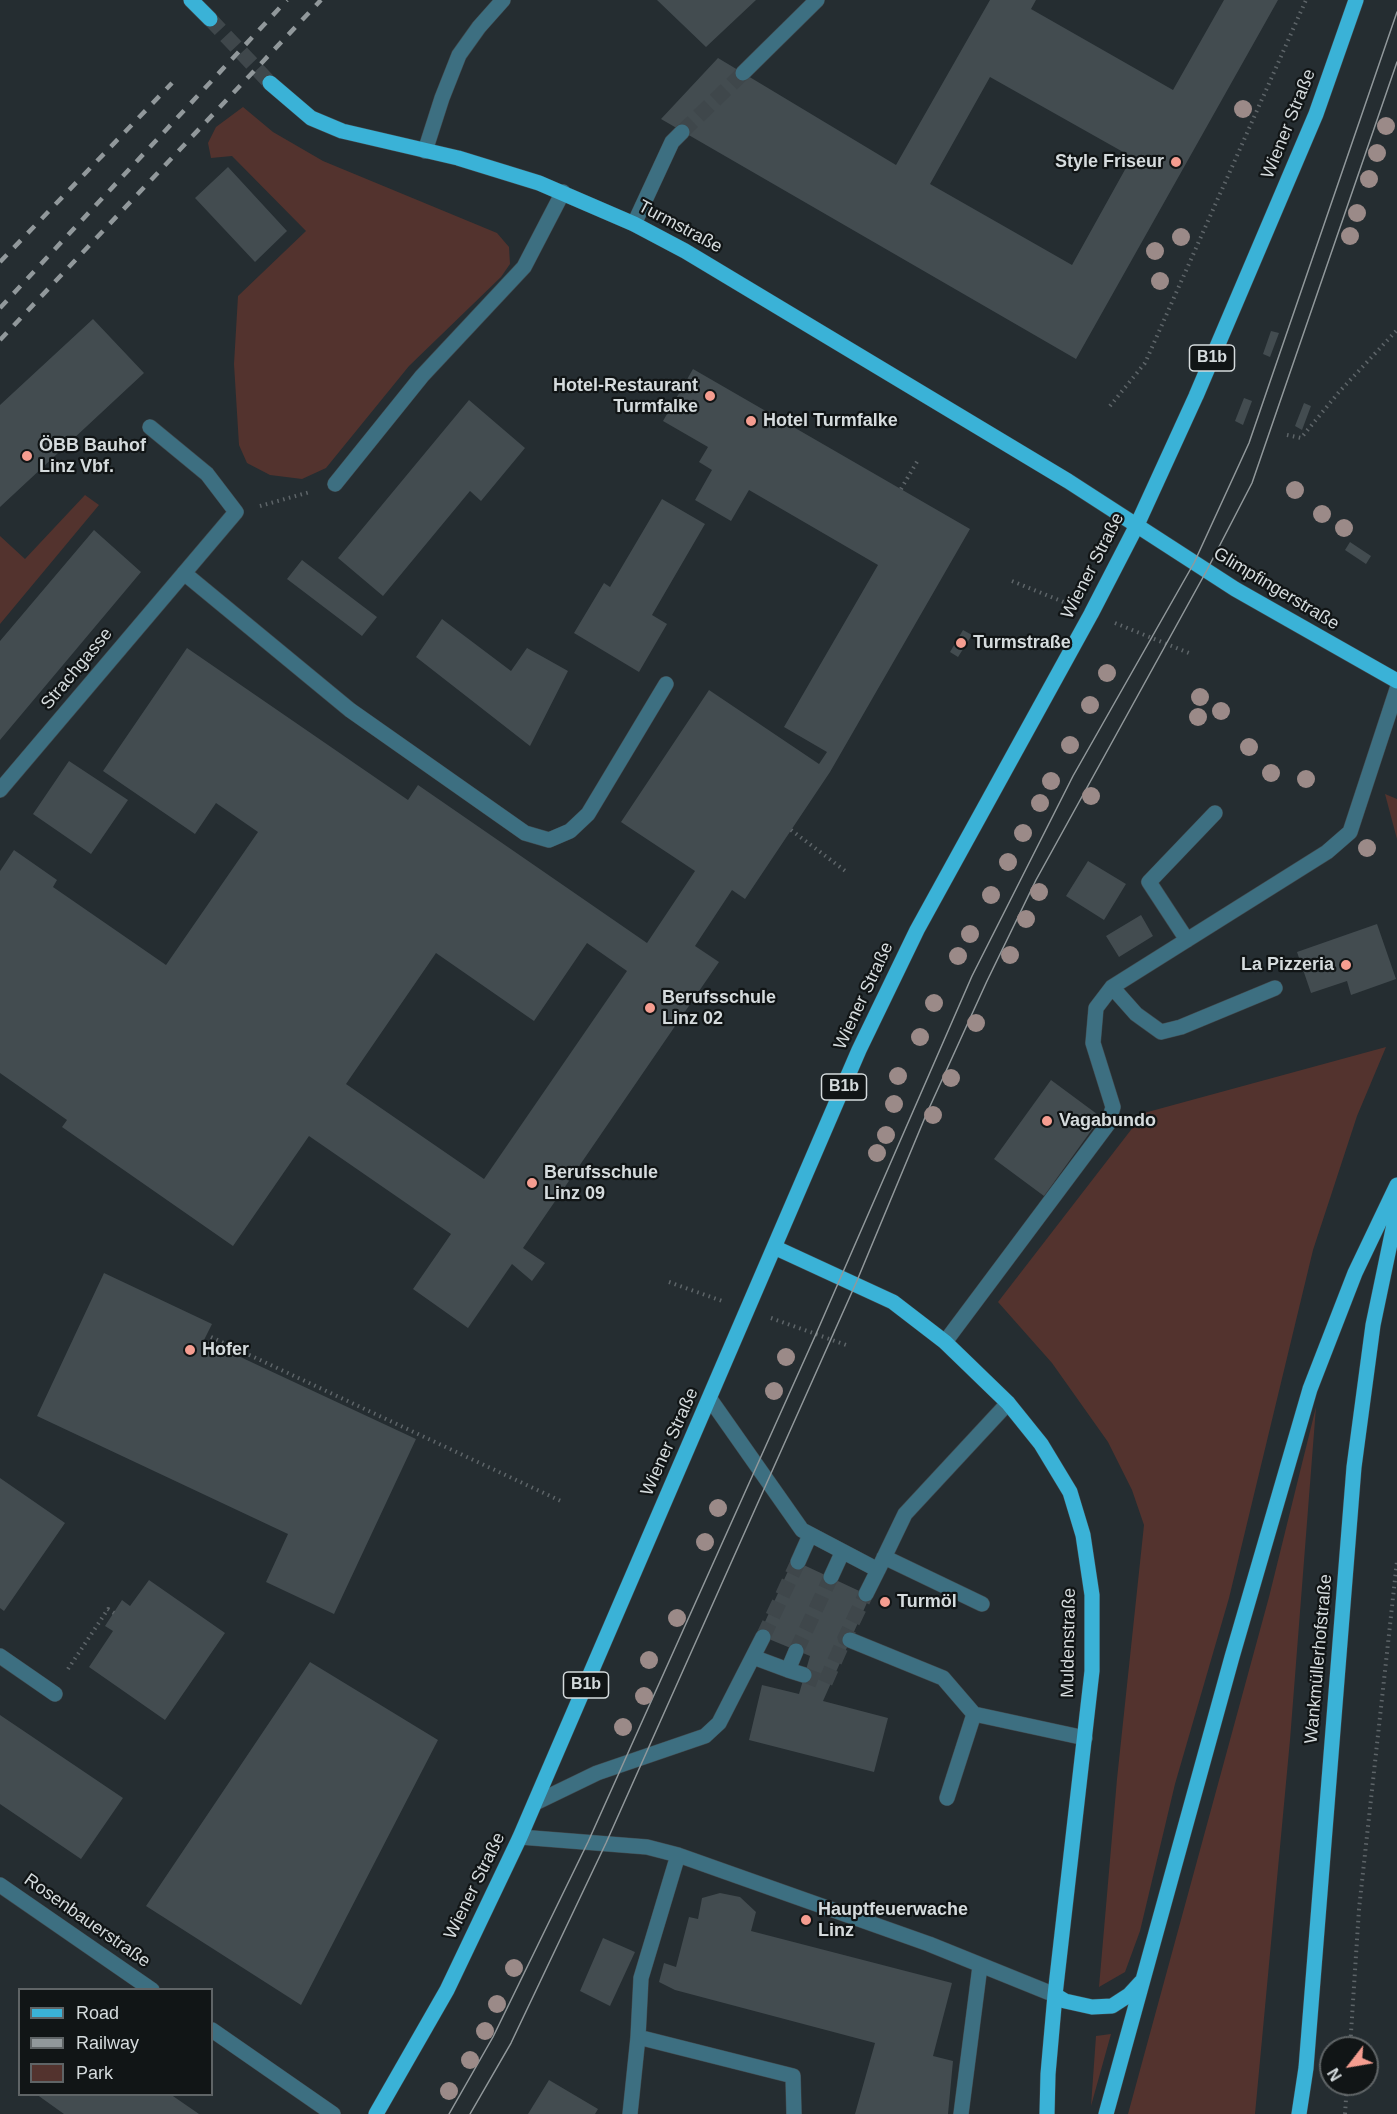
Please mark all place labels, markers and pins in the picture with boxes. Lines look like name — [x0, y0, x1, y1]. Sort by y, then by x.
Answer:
place label: Style Friseur — [1055, 151, 1164, 173]
marker: Style Friseur — [1169, 155, 1183, 169]
place label: Hotel-Restaurant Turmfalke — [553, 375, 698, 418]
marker: Hotel-Restaurant Turmfalke — [703, 389, 717, 403]
place label: Hotel Turmfalke — [763, 410, 898, 432]
marker: Hotel Turmfalke — [744, 414, 758, 428]
place label: ÖBB Bauhof Linz Vbf. — [39, 435, 146, 478]
marker: ÖBB Bauhof Linz Vbf. — [20, 449, 34, 463]
place label: Turmstraße — [973, 632, 1071, 654]
marker: Turmstraße — [954, 636, 968, 650]
place label: La Pizzeria — [1241, 954, 1334, 976]
marker: La Pizzeria — [1339, 958, 1353, 972]
place label: Berufsschule Linz 02 — [662, 987, 776, 1030]
marker: Berufsschule Linz 02 — [643, 1001, 657, 1015]
place label: Vagabundo — [1059, 1110, 1156, 1132]
marker: Vagabundo — [1040, 1114, 1054, 1128]
place label: Berufsschule Linz 09 — [544, 1162, 658, 1204]
marker: Berufsschule Linz 09 — [525, 1176, 539, 1190]
place label: Hofer — [202, 1339, 249, 1361]
marker: Hofer — [183, 1343, 197, 1357]
place label: Turmöl — [897, 1591, 957, 1613]
marker: Turmöl — [878, 1595, 892, 1609]
place label: Hauptfeuerwache Linz — [818, 1899, 968, 1942]
marker: Hauptfeuerwache Linz — [799, 1913, 813, 1927]

